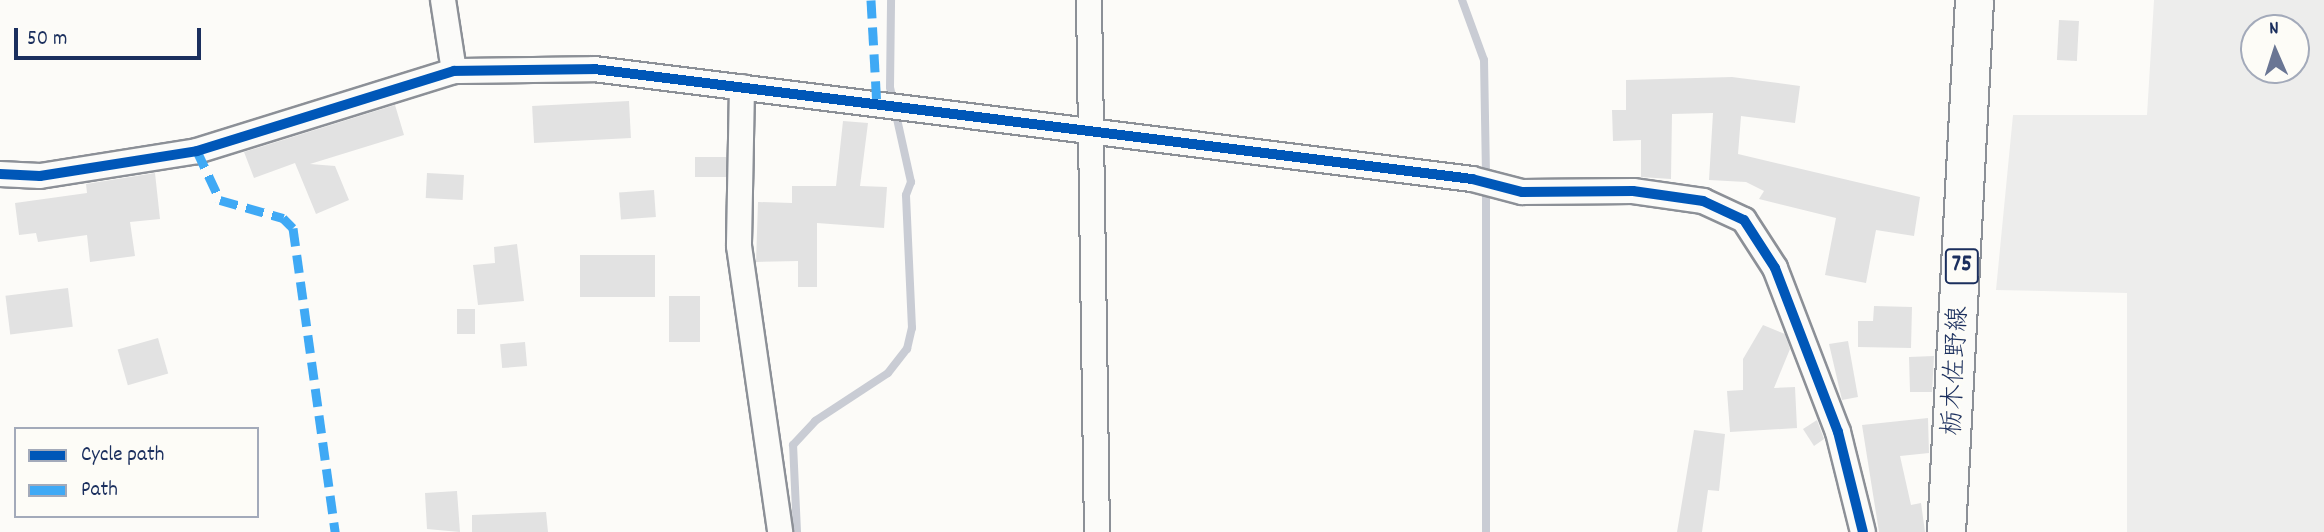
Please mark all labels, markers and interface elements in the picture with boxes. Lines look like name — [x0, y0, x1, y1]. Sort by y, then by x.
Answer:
scale bar — [18, 14, 205, 58]
north arrow — [2240, 14, 2310, 84]
text: N — [2269, 16, 2279, 43]
text: 50 m — [27, 25, 67, 55]
road number: 75 — [1944, 246, 1980, 286]
street label: 栃木佐野線 — [1938, 305, 1976, 437]
legend — [14, 427, 259, 518]
text: Cycle path — [81, 441, 164, 471]
text: Path — [81, 476, 118, 506]

